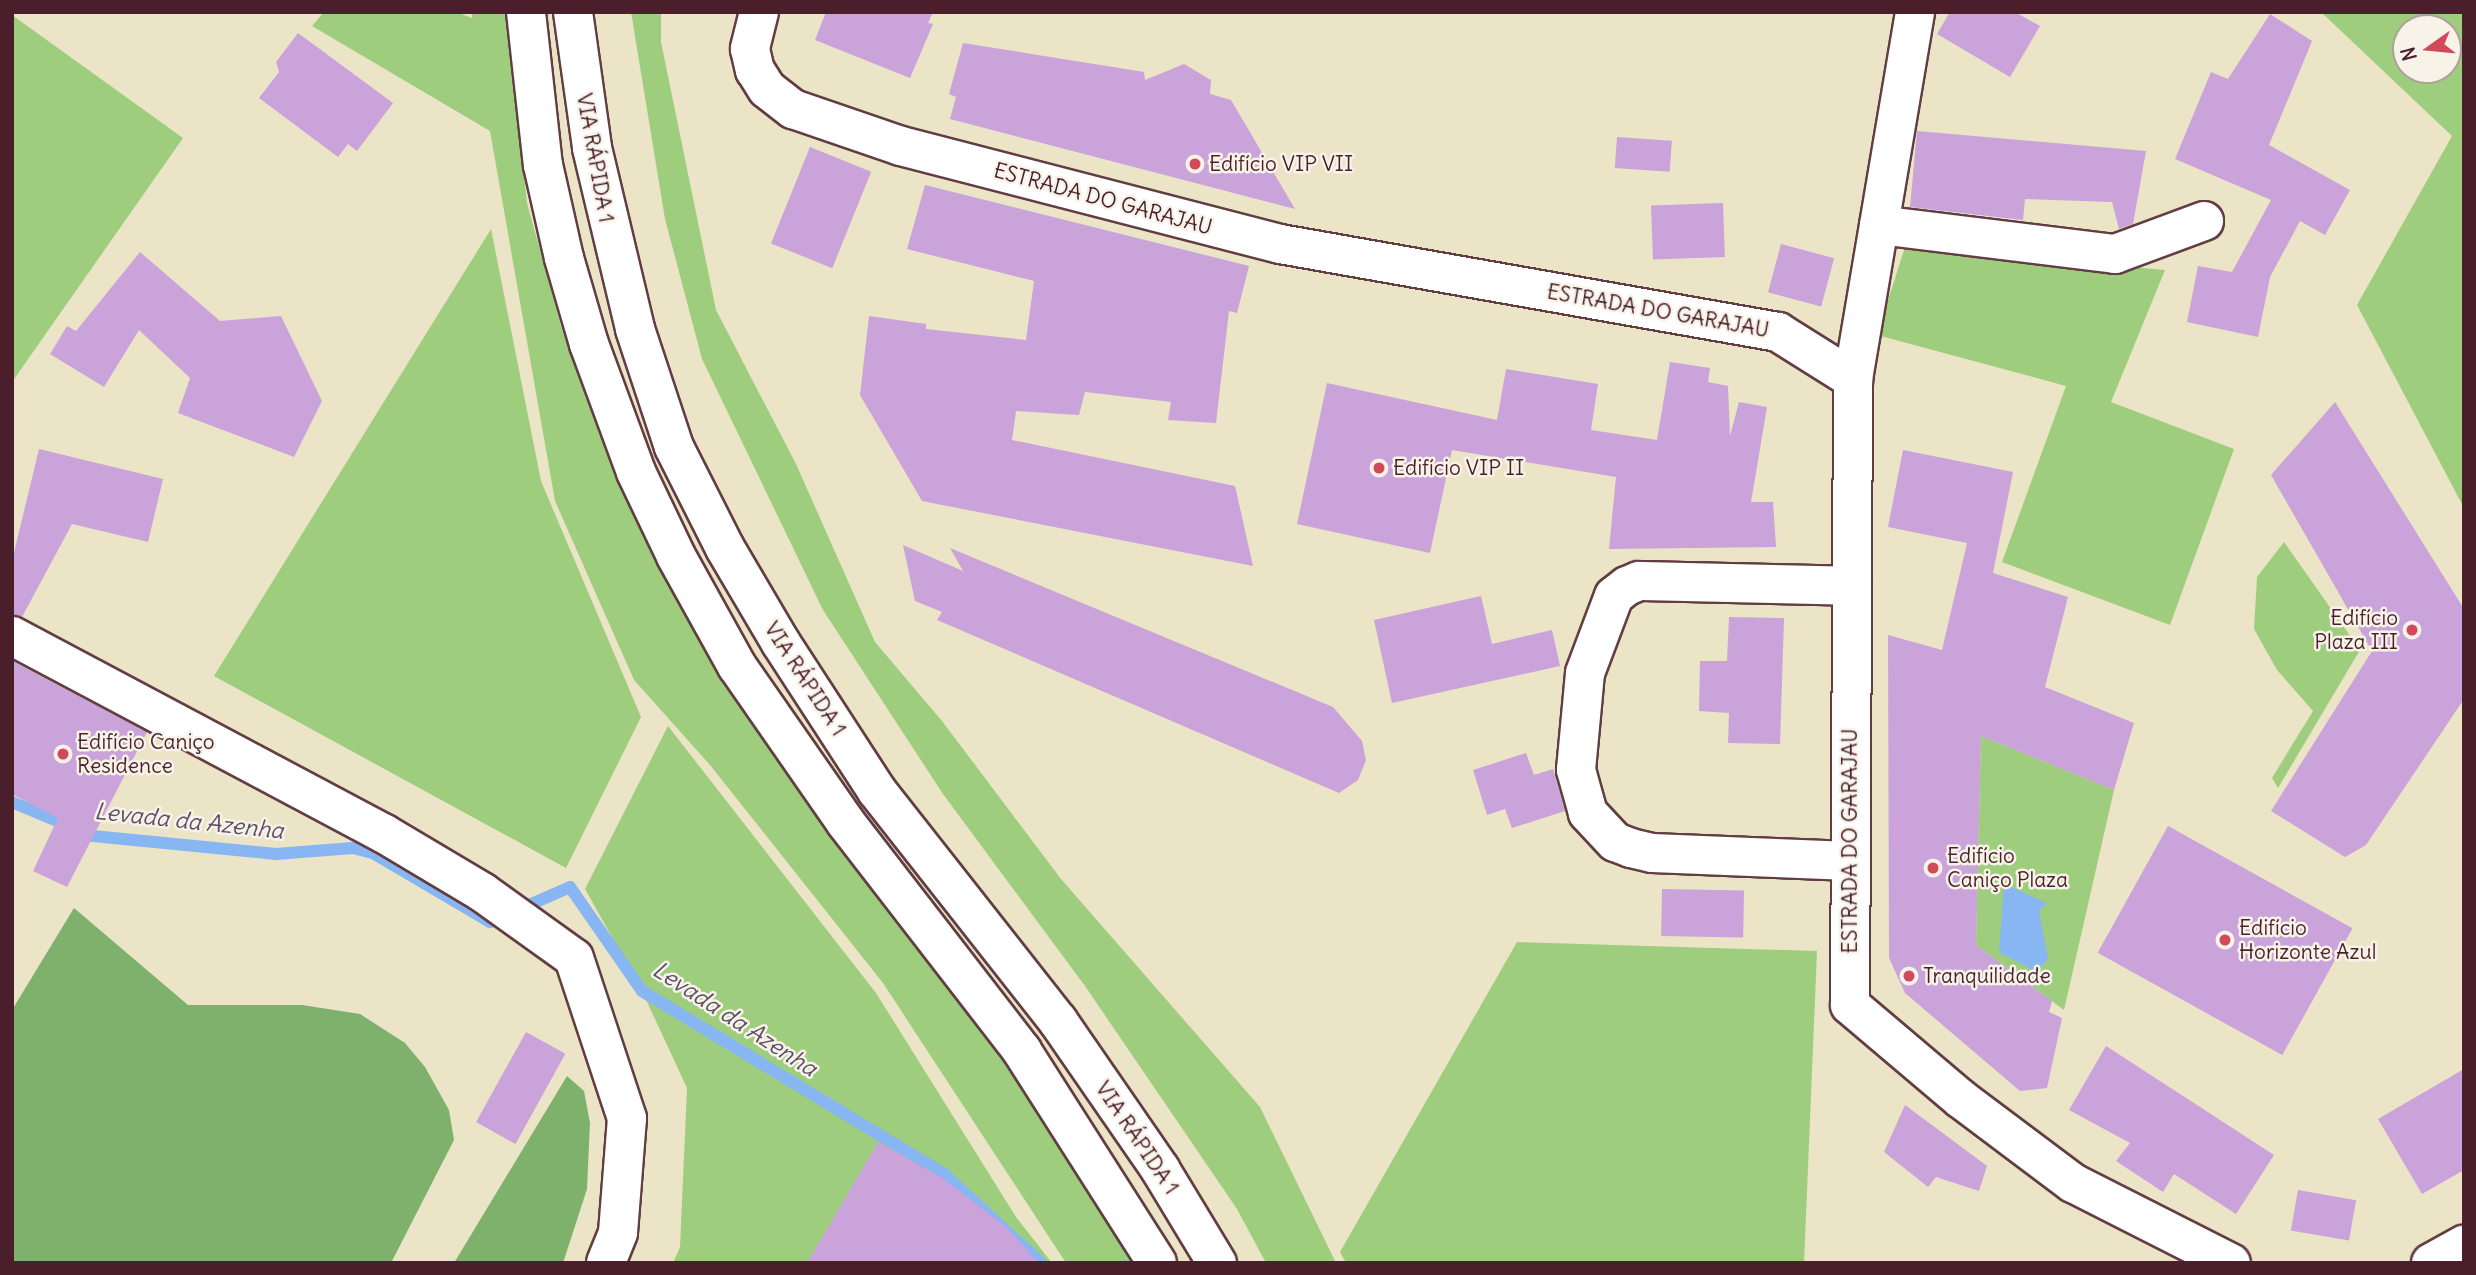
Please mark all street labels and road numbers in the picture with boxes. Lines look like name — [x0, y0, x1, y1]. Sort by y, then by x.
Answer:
street label: VIA RÁPIDA 1 — [571, 91, 619, 225]
street label: ESTRADA DO GARAJAU — [991, 158, 1215, 240]
street label: ESTRADA DO GARAJAU — [1545, 279, 1771, 343]
street label: VIA RÁPIDA 1 — [759, 617, 851, 741]
street label: ESTRADA DO GARAJAU — [1837, 728, 1863, 954]
street label: VIA RÁPIDA 1 — [1090, 1077, 1184, 1199]

